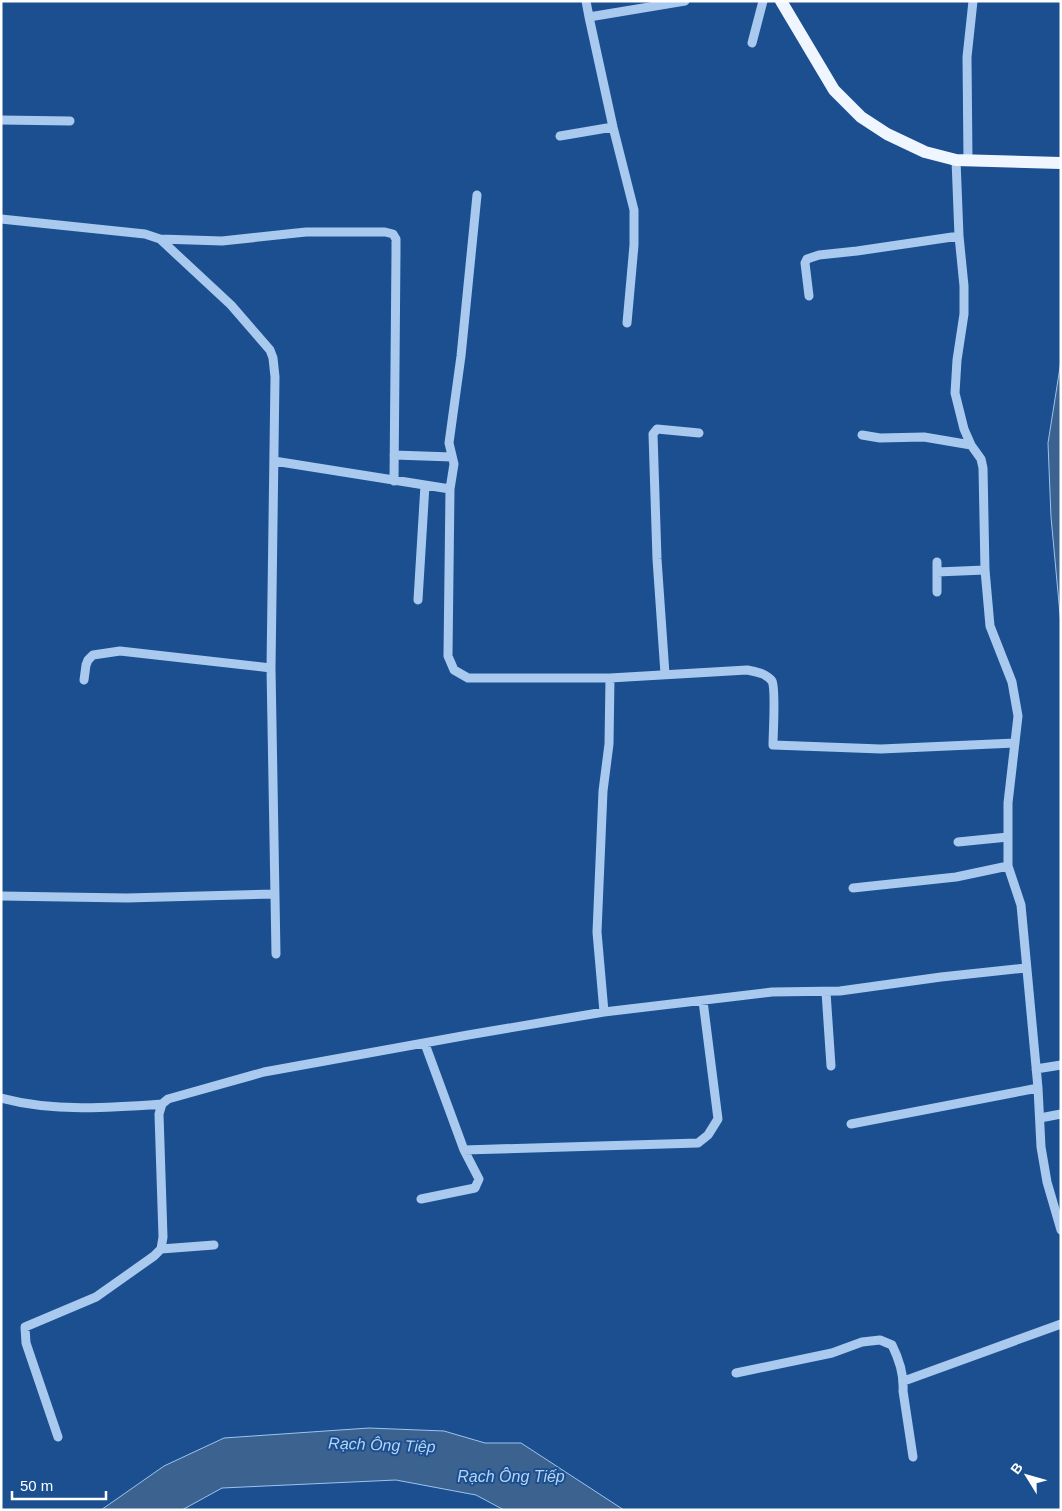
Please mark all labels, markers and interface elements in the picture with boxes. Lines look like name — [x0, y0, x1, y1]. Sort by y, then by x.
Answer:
water label: Rạch Ông Tiệp — [328, 1434, 436, 1455]
north arrow — [1002, 1451, 1052, 1501]
text: B — [1007, 1459, 1026, 1477]
water label: Rạch Ông Tiếp — [457, 1467, 565, 1485]
scale bar — [12, 1468, 106, 1500]
text: 50 m — [20, 1477, 53, 1494]

